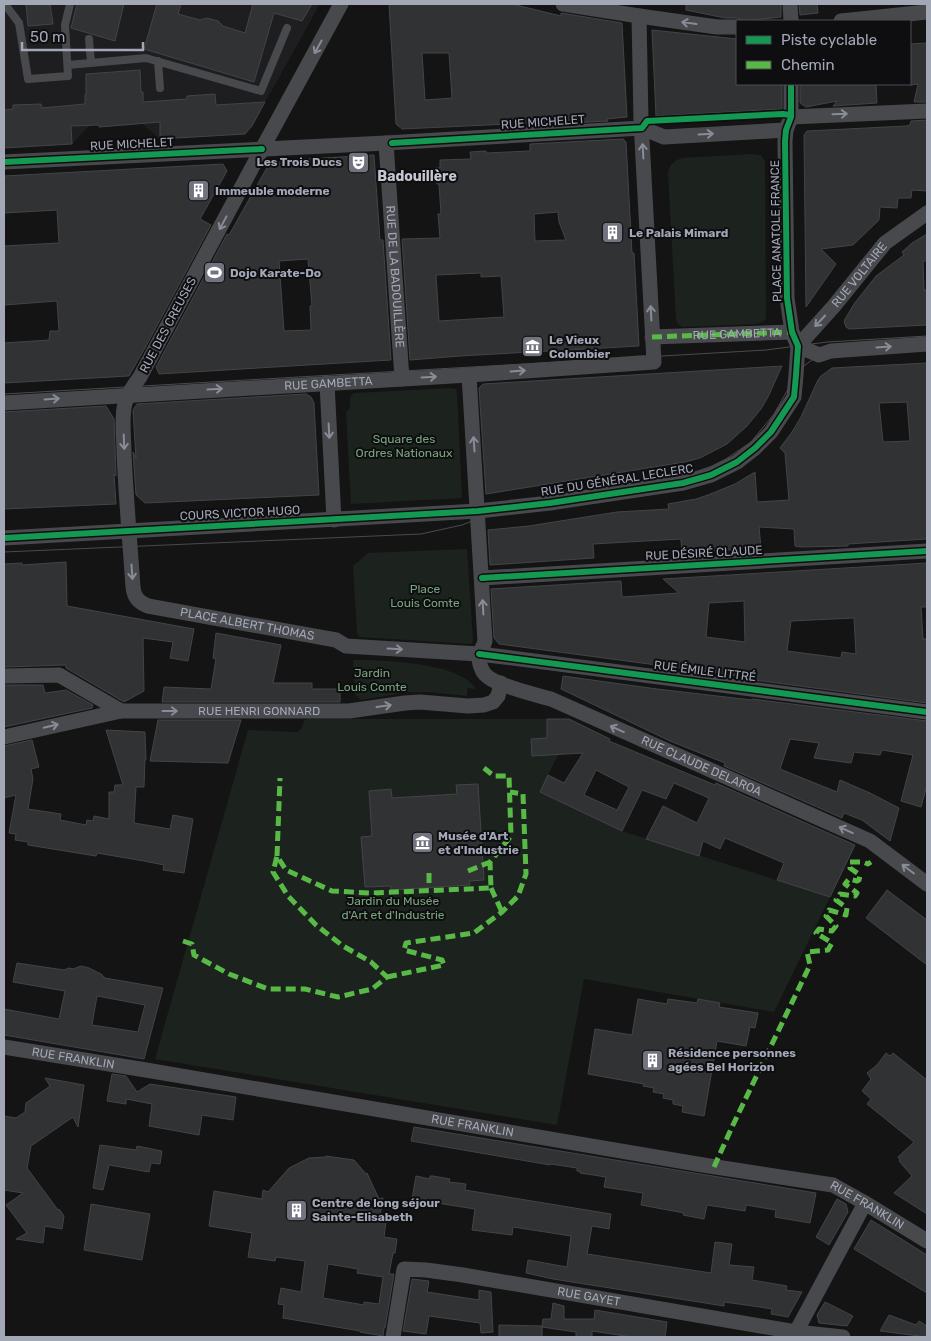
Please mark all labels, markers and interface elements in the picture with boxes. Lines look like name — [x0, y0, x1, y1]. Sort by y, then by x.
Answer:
one-way arrow — [681, 18, 697, 28]
scale bar — [22, 20, 144, 52]
legend — [736, 20, 911, 85]
text: 50 m — [30, 28, 65, 46]
text: Piste cyclable — [781, 31, 877, 49]
one-way arrow — [313, 39, 323, 54]
text: Chemin — [781, 56, 835, 74]
one-way arrow — [832, 110, 848, 119]
street label: RUE MICHELET — [501, 112, 585, 132]
one-way arrow — [698, 130, 714, 139]
street label: RUE MICHELET — [90, 135, 174, 153]
one-way arrow — [638, 143, 647, 159]
theatre icon: Les Trois Ducs — [346, 150, 370, 174]
place label: Les Trois Ducs — [257, 155, 342, 169]
street label: PLACE ANATOLE FRANCE — [768, 160, 784, 302]
district label: Badouillère — [377, 168, 457, 185]
building icon: Immeuble moderne — [187, 179, 211, 203]
place label: Immeuble moderne — [215, 184, 330, 198]
street label: RUE DE LA BADOUILLÈRE — [383, 205, 407, 348]
one-way arrow — [217, 215, 227, 230]
building icon: Le Palais Mimard — [601, 221, 625, 245]
place label: Le Palais Mimard — [629, 226, 728, 240]
street label: RUE VOLTAIRE — [829, 239, 890, 310]
sports icon: Dojo Karate-Do — [202, 261, 226, 285]
place label: Dojo Karate-Do — [230, 266, 321, 280]
street label: RUE DES CREUSES — [137, 275, 199, 375]
one-way arrow — [646, 306, 656, 322]
one-way arrow — [814, 315, 826, 328]
street label: RUE GAMBETTA — [692, 325, 781, 343]
place label: Le Vieux Colombier — [549, 333, 611, 361]
museum icon: Le Vieux Colombier — [521, 335, 545, 359]
one-way arrow — [876, 342, 892, 351]
one-way arrow — [510, 367, 526, 376]
one-way arrow — [421, 373, 437, 382]
street label: RUE GAMBETTA — [284, 374, 373, 393]
one-way arrow — [206, 385, 222, 394]
one-way arrow — [44, 395, 60, 404]
one-way arrow — [325, 423, 334, 439]
park label: Square des Ordres Nationaux — [356, 432, 453, 460]
one-way arrow — [119, 434, 129, 450]
one-way arrow — [469, 437, 478, 453]
street label: RUE DU GÉNÉRAL LECLERC — [540, 461, 694, 499]
street label: COURS VICTOR HUGO — [179, 503, 301, 523]
street label: RUE DÉSIRÉ CLAUDE — [645, 543, 763, 563]
one-way arrow — [128, 563, 137, 579]
park label: Place Louis Comte — [390, 582, 460, 610]
one-way arrow — [478, 599, 488, 615]
street label: PLACE ALBERT THOMAS — [179, 605, 315, 643]
one-way arrow — [386, 644, 402, 653]
street label: RUE ÉMILE LITTRÉ — [653, 658, 757, 684]
park label: Jardin Louis Comte — [337, 666, 407, 694]
one-way arrow — [376, 701, 392, 711]
street label: RUE HENRI GONNARD — [198, 704, 320, 718]
one-way arrow — [162, 706, 178, 716]
one-way arrow — [43, 721, 59, 731]
one-way arrow — [610, 723, 625, 733]
street label: RUE CLAUDE DELAROA — [639, 733, 764, 799]
one-way arrow — [839, 825, 854, 835]
place label: Musée d'Art et d'Industrie — [438, 829, 519, 857]
museum icon: Musée d'Art et d'Industrie — [410, 831, 434, 855]
one-way arrow — [901, 864, 915, 874]
park label: Jardin du Musée d'Art et d'Industrie — [341, 894, 445, 922]
street label: RUE FRANKLIN — [31, 1045, 115, 1072]
place label: Résidence personnes agées Bel Horizon — [668, 1046, 796, 1074]
building icon: Résidence personnes agées Bel Horizon — [640, 1048, 664, 1072]
street label: RUE FRANKLIN — [430, 1112, 515, 1140]
street label: RUE FRANKLIN — [828, 1178, 907, 1232]
place label: Centre de long séjour Sainte-Elisabeth — [312, 1196, 440, 1224]
building icon: Centre de long séjour Sainte-Elisabeth — [284, 1198, 308, 1222]
street label: RUE GAYET — [556, 1284, 622, 1309]

